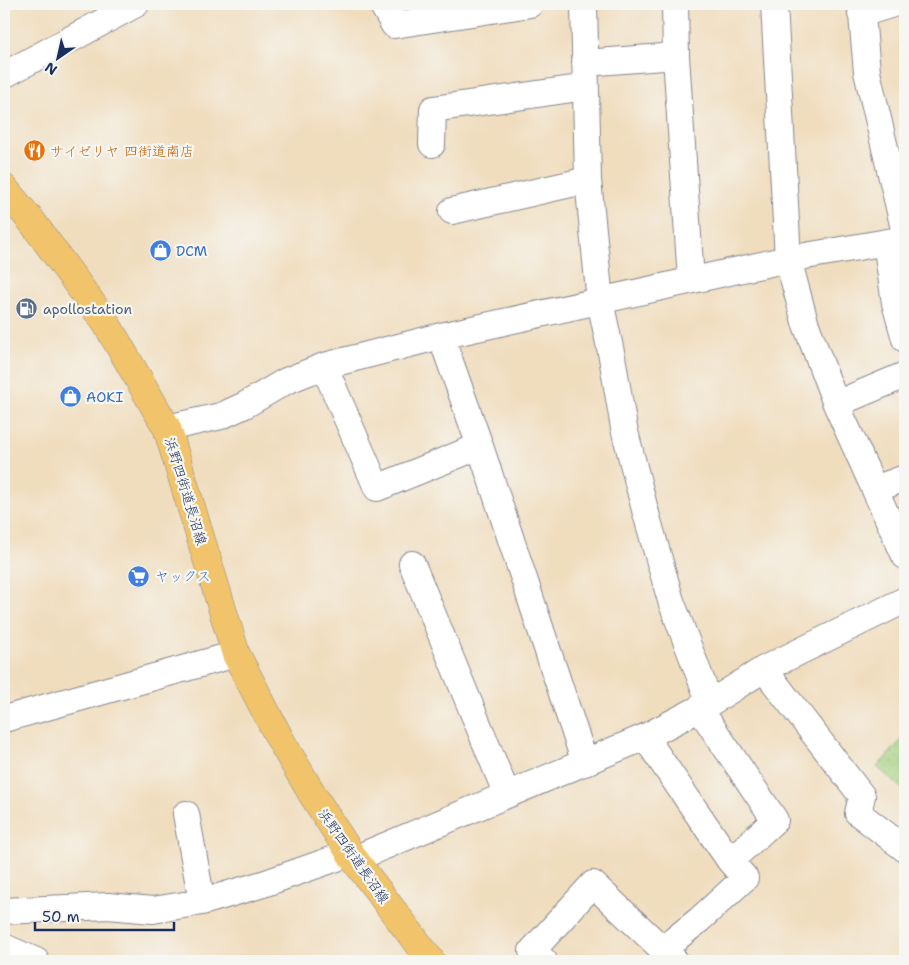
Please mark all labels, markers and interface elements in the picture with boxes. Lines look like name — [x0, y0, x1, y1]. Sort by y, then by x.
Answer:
north arrow — [32, 32, 82, 82]
text: N — [41, 58, 60, 79]
restaurant icon: サイゼリヤ 四街道南店 — [22, 139, 46, 163]
place label: サイゼリヤ 四街道南店 — [50, 142, 194, 160]
shop icon: DCM — [148, 239, 172, 263]
place label: DCM — [176, 242, 208, 260]
fuel station icon: apollostation — [15, 297, 39, 321]
place label: apollostation — [43, 300, 133, 318]
shop icon: AOKI — [58, 385, 82, 409]
place label: AOKI — [86, 388, 123, 406]
street label: 浜野四街道長沼線 — [161, 435, 211, 547]
supermarket icon: ヤックス — [127, 564, 151, 588]
place label: ヤックス — [155, 567, 211, 585]
street label: 浜野四街道長沼線 — [315, 805, 393, 907]
scale bar — [35, 900, 174, 932]
text: 50 m — [42, 907, 80, 927]

